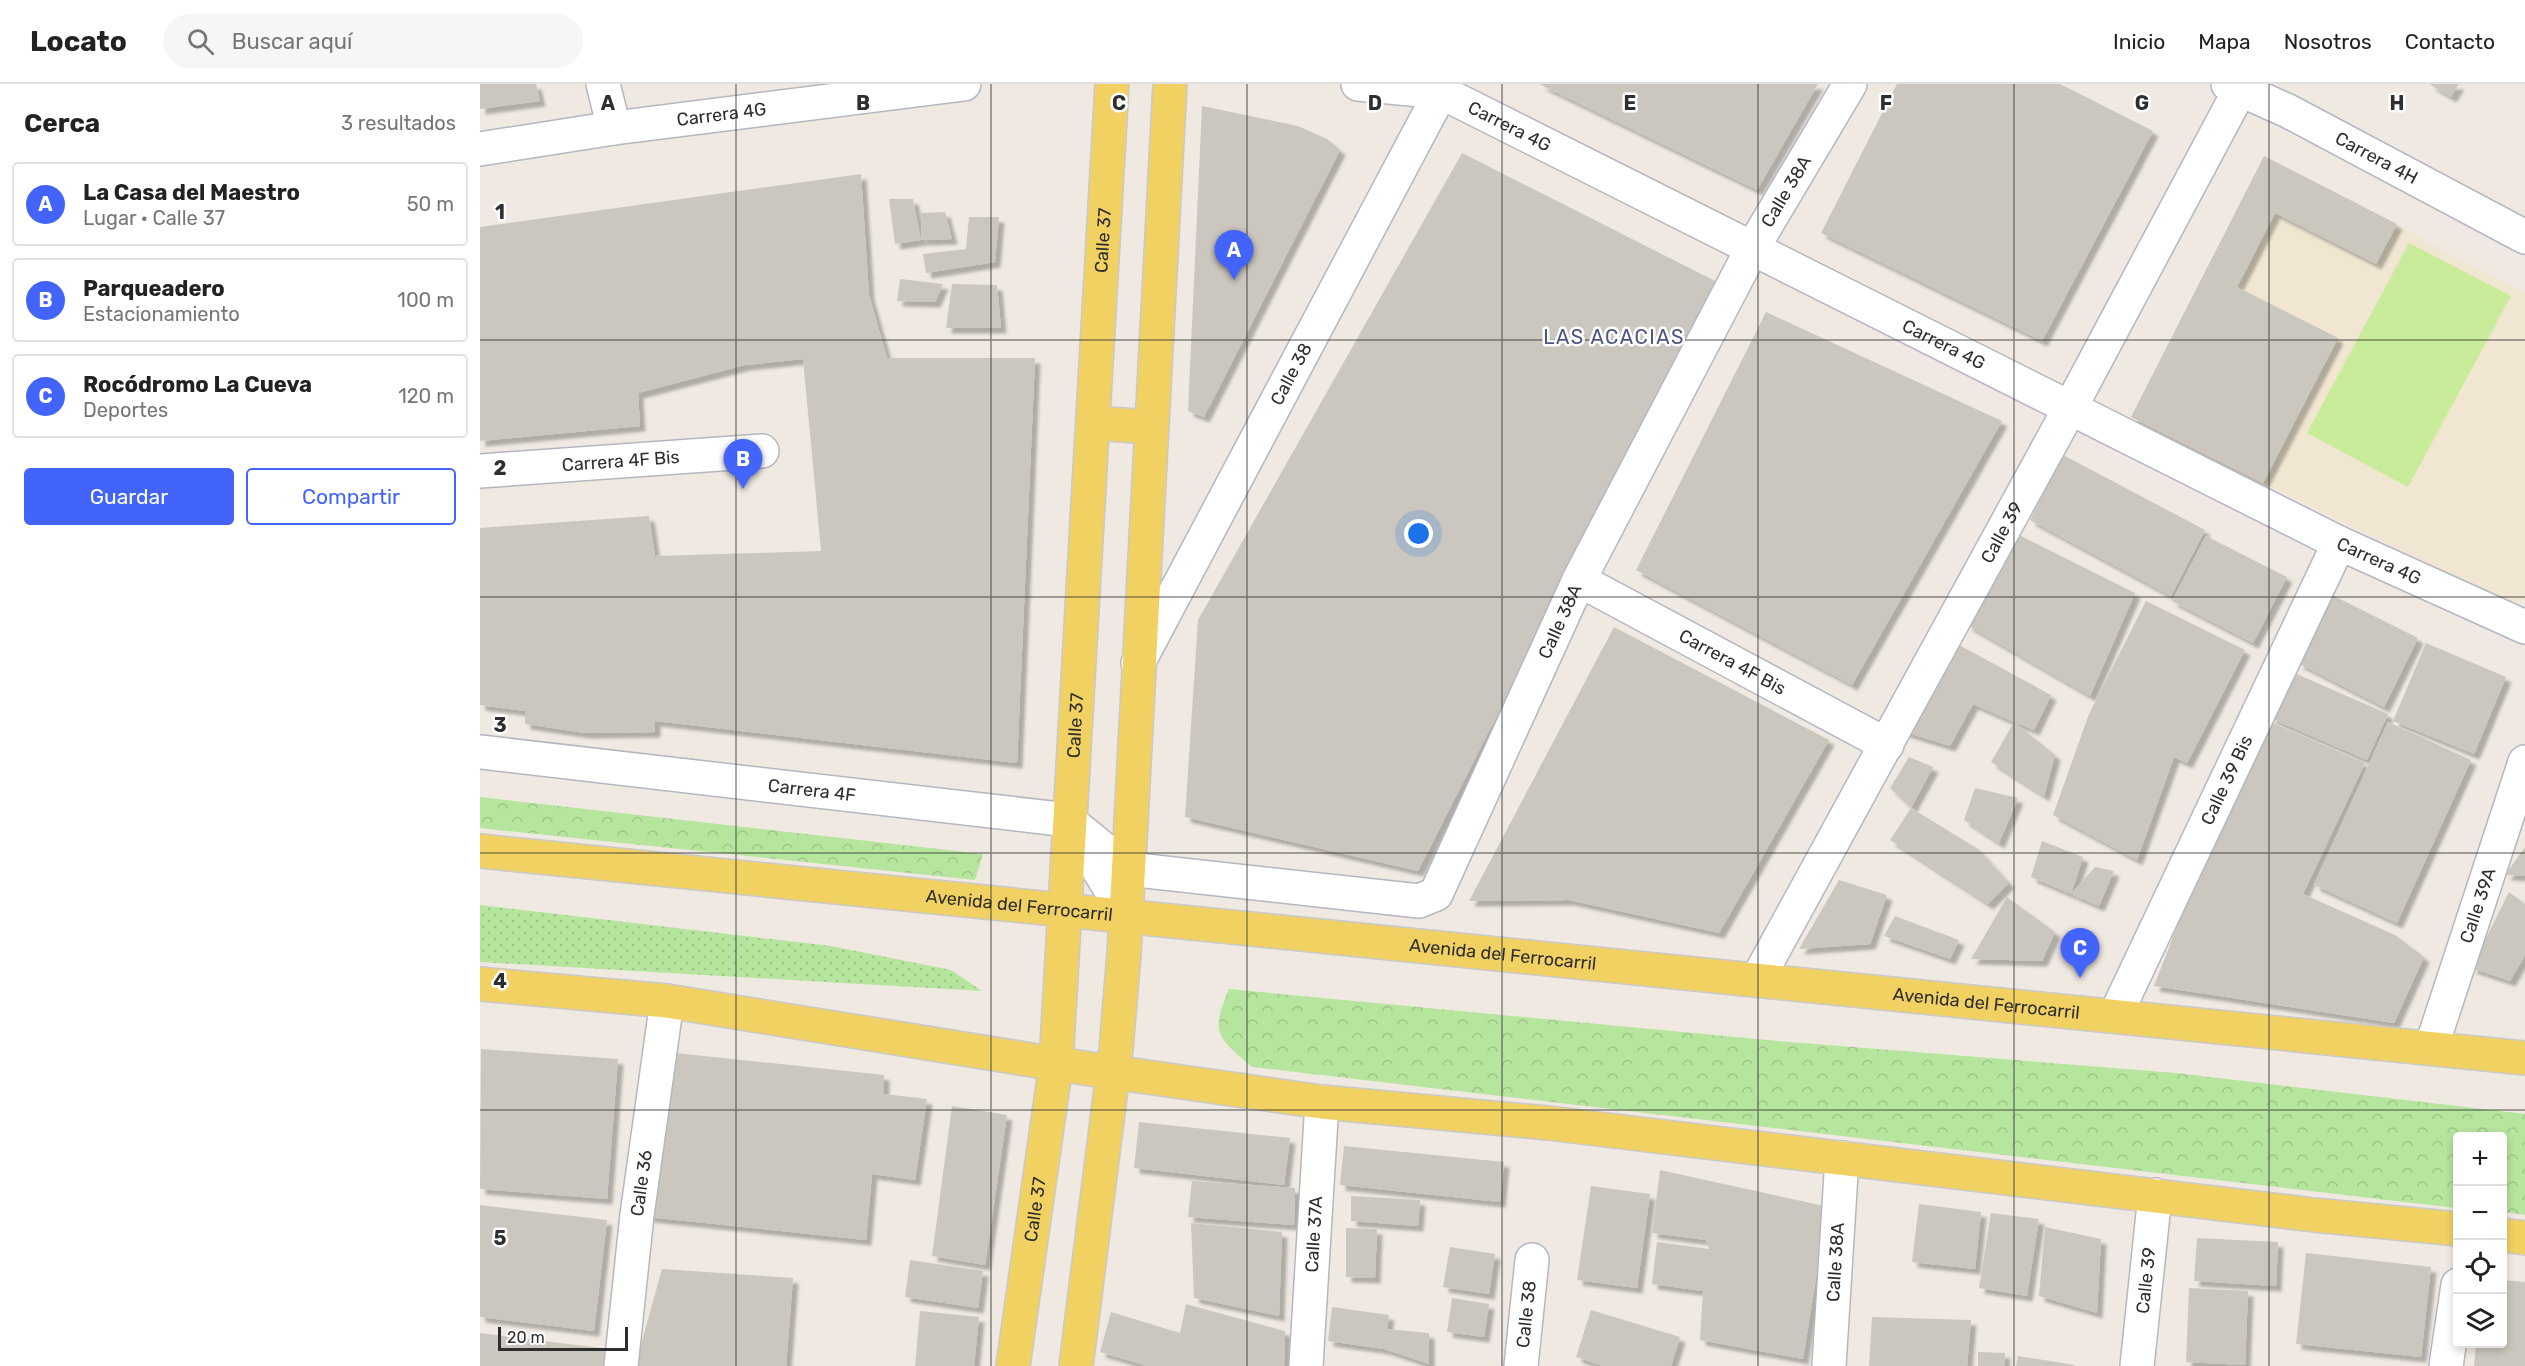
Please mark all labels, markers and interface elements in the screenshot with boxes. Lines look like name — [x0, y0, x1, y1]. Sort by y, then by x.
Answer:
search box — [163, 14, 583, 68]
text: Locato — [30, 25, 127, 58]
icon: search — [184, 25, 217, 58]
text: Buscar aquí — [232, 28, 352, 55]
text: Inicio — [2113, 29, 2165, 54]
text: Mapa — [2198, 29, 2251, 54]
text: Nosotros — [2284, 29, 2372, 54]
text: Contacto — [2405, 29, 2495, 54]
text: A — [601, 91, 616, 115]
text: B — [856, 91, 870, 115]
text: C — [1112, 91, 1126, 115]
text: D — [1368, 91, 1382, 115]
text: E — [1624, 91, 1636, 115]
text: F — [1880, 91, 1892, 115]
text: G — [2135, 91, 2149, 115]
text: H — [2390, 91, 2404, 115]
street label: Carrera 4G — [1464, 96, 1555, 156]
street label: Carrera 4G — [675, 98, 768, 131]
text: Cerca — [24, 108, 100, 139]
text: 3 resultados — [341, 111, 456, 135]
street label: Carrera 4H — [2331, 127, 2422, 189]
street label: Calle 38A — [1756, 152, 1816, 231]
text: La Casa del Maestro — [83, 179, 300, 206]
text: A — [38, 192, 53, 216]
text: 50 m — [407, 192, 454, 216]
text: 1 — [495, 200, 505, 224]
text: Lugar · Calle 37 — [83, 206, 225, 230]
street label: Calle 37 — [1090, 207, 1116, 274]
pin: A — [1214, 230, 1254, 280]
text: Parqueadero — [83, 275, 225, 302]
text: B — [38, 288, 53, 312]
text: 100 m — [397, 288, 454, 312]
text: Estacionamiento — [83, 302, 240, 326]
street label: Carrera 4G — [1899, 314, 1989, 375]
district label: LAS ACACIAS — [1543, 325, 1685, 349]
street label: Calle 38 — [1266, 339, 1317, 409]
text: Rocódromo La Cueva — [83, 371, 312, 398]
text: C — [38, 384, 53, 408]
text: 120 m — [398, 384, 454, 408]
text: Deportes — [83, 398, 168, 422]
pin: B — [724, 440, 762, 489]
street label: Carrera 4F Bis — [561, 446, 680, 476]
text: 2 — [494, 456, 507, 480]
button: Guardar — [24, 468, 234, 525]
button: Compartir — [246, 468, 456, 525]
street label: Calle 39 — [1976, 498, 2027, 567]
your location — [1404, 519, 1433, 548]
street label: Carrera 4G — [2333, 532, 2424, 590]
street label: Calle 38A — [1534, 581, 1587, 662]
street label: Carrera 4F Bis — [1675, 625, 1790, 700]
street label: Calle 37 — [1062, 692, 1088, 759]
text: 3 — [493, 713, 507, 737]
street label: Calle 39 Bis — [2196, 732, 2257, 829]
street label: Carrera 4F — [767, 774, 857, 806]
street label: Calle 39A — [2455, 865, 2500, 946]
street label: Avenida del Ferrocarril — [925, 885, 1114, 926]
pin: C — [2060, 928, 2100, 978]
street label: Avenida del Ferrocarril — [1408, 934, 1597, 975]
text: 4 — [493, 969, 507, 993]
street label: Avenida del Ferrocarril — [1892, 983, 2081, 1024]
map controls — [2453, 1132, 2507, 1348]
button: + — [2453, 1132, 2507, 1186]
street label: Calle 36 — [626, 1148, 657, 1218]
street label: Calle 37 — [1020, 1176, 1051, 1243]
button: − — [2453, 1186, 2507, 1240]
street label: Calle 37A — [1301, 1195, 1327, 1273]
street label: Calle 38A — [1822, 1222, 1849, 1303]
text: 5 — [494, 1226, 507, 1250]
button: locate — [2453, 1240, 2507, 1294]
street label: Calle 39 — [2132, 1246, 2160, 1315]
street label: Calle 38 — [1512, 1280, 1541, 1349]
button: layers — [2453, 1294, 2507, 1348]
scale bar — [498, 1324, 628, 1352]
text: 20 m — [507, 1328, 545, 1347]

